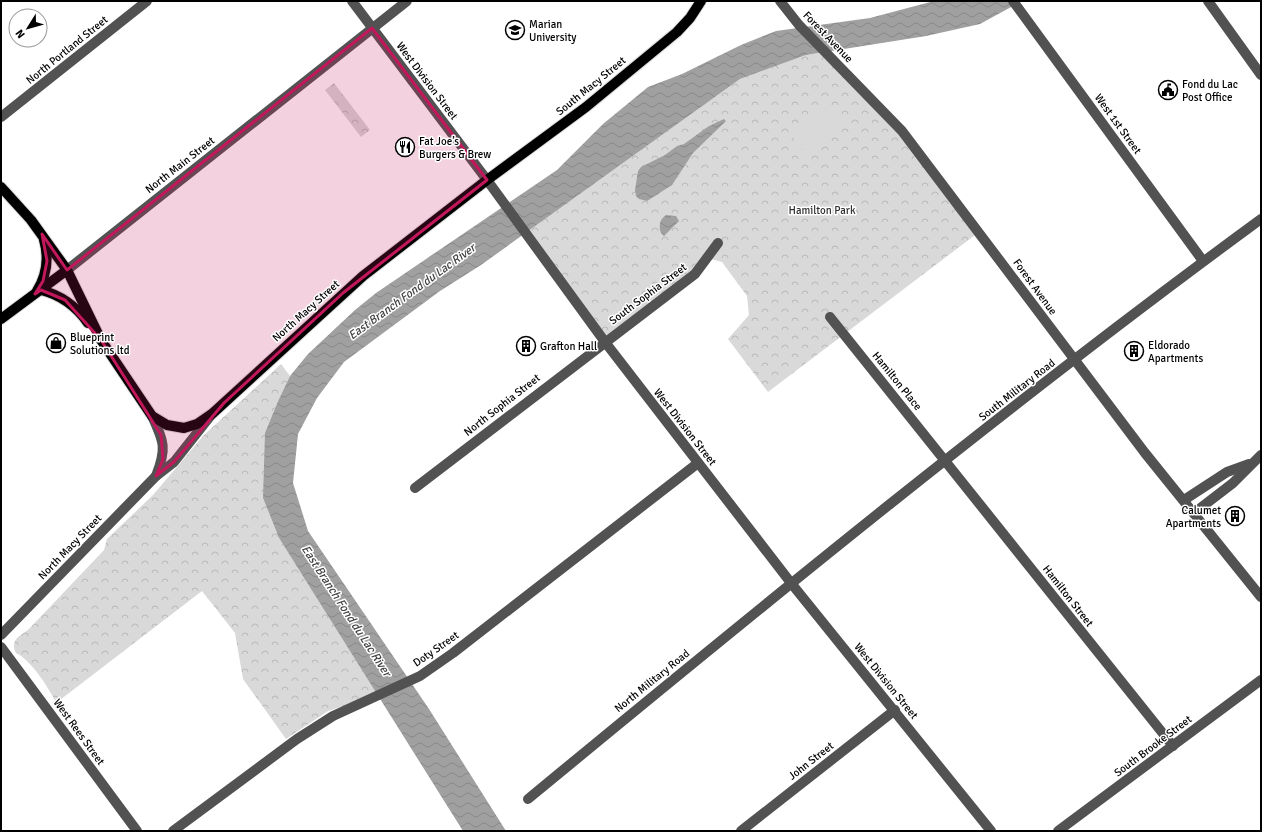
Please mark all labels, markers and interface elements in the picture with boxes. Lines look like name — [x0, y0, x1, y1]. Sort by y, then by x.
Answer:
north arrow — [8, 8, 48, 48]
street label: Forest Avenue — [800, 9, 856, 65]
street label: North Portland Street — [24, 13, 111, 87]
place label: Marian University — [529, 18, 577, 44]
school or university icon: Marian University — [504, 19, 526, 41]
text: N — [13, 27, 28, 41]
street label: West Division Street — [394, 40, 461, 123]
street label: South Macy Street — [554, 54, 629, 118]
place label: Fond du Lac Post Office — [1182, 78, 1238, 104]
public building icon: Fond du Lac Post Office — [1157, 79, 1179, 101]
street label: West 1st Street — [1092, 91, 1144, 157]
street label: North Main Street — [143, 134, 217, 196]
place label: Fat Joe’s Burgers & Brew — [419, 135, 491, 161]
restaurant icon: Fat Joe’s Burgers & Brew — [394, 136, 416, 158]
park label: Hamilton Park — [789, 204, 856, 217]
water label: East Branch Fond du Lac River — [345, 240, 480, 343]
street label: Forest Avenue — [1010, 256, 1060, 318]
street label: South Sophia Street — [607, 261, 689, 327]
street label: North Macy Street — [270, 277, 342, 344]
place label: Blueprint Solutions ltd — [70, 331, 130, 357]
shop icon: Blueprint Solutions ltd — [45, 332, 67, 354]
building icon: Grafton Hall — [515, 335, 537, 357]
place label: Eldorado Apartments — [1148, 339, 1203, 365]
place label: Grafton Hall — [540, 340, 597, 353]
building icon: Eldorado Apartments — [1123, 340, 1145, 362]
street label: Hamilton Place — [869, 349, 925, 413]
street label: South Military Road — [976, 356, 1058, 424]
street label: North Sophia Street — [461, 371, 543, 439]
street label: West Division Street — [651, 386, 719, 468]
place label: Calumet Apartments — [1166, 504, 1221, 530]
building icon: Calumet Apartments — [1224, 505, 1246, 527]
street label: North Macy Street — [36, 512, 104, 582]
water label: East Branch Fond du Lac River — [298, 543, 395, 681]
street label: Hamilton Street — [1040, 563, 1096, 629]
street label: Doty Street — [411, 628, 462, 669]
street label: West Division Street — [851, 640, 921, 722]
street label: North Military Road — [612, 647, 692, 715]
street label: West Rees Street — [51, 696, 108, 768]
street label: South Brooke Street — [1112, 713, 1194, 779]
street label: John Street — [786, 739, 836, 783]

